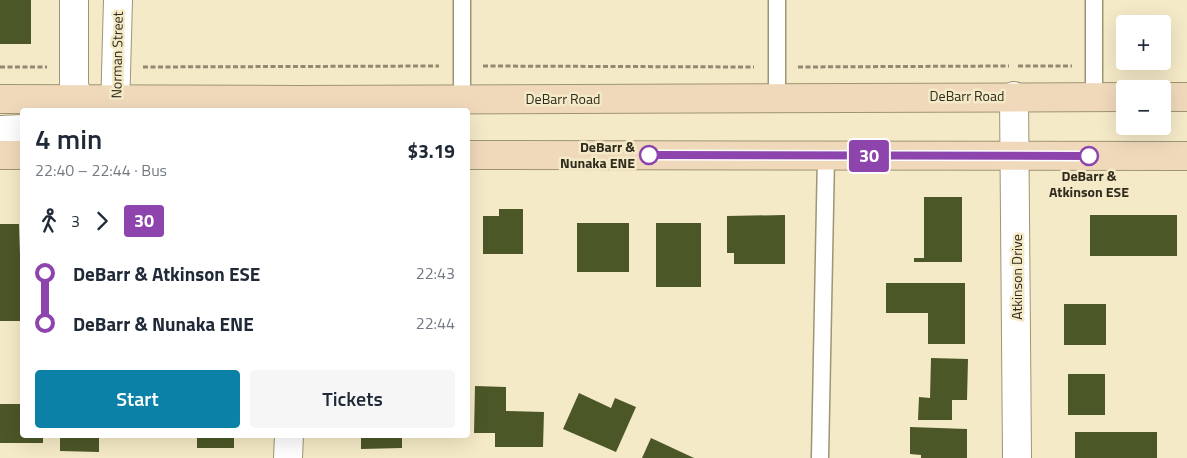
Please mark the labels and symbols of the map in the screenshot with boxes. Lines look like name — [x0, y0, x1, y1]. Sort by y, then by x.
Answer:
street label: Norman Street — [105, 11, 128, 99]
street label: DeBarr Road — [930, 85, 1004, 106]
street label: DeBarr Road — [526, 88, 600, 109]
place label: DeBarr & Nunaka ENE — [560, 136, 635, 173]
line badge: 30 — [846, 140, 892, 172]
marker: DeBarr & Nunaka ENE — [639, 145, 659, 165]
marker: DeBarr & Atkinson ESE — [1079, 146, 1099, 166]
place label: DeBarr & Atkinson ESE — [1049, 165, 1129, 202]
street label: Atkinson Drive — [1006, 234, 1027, 320]

